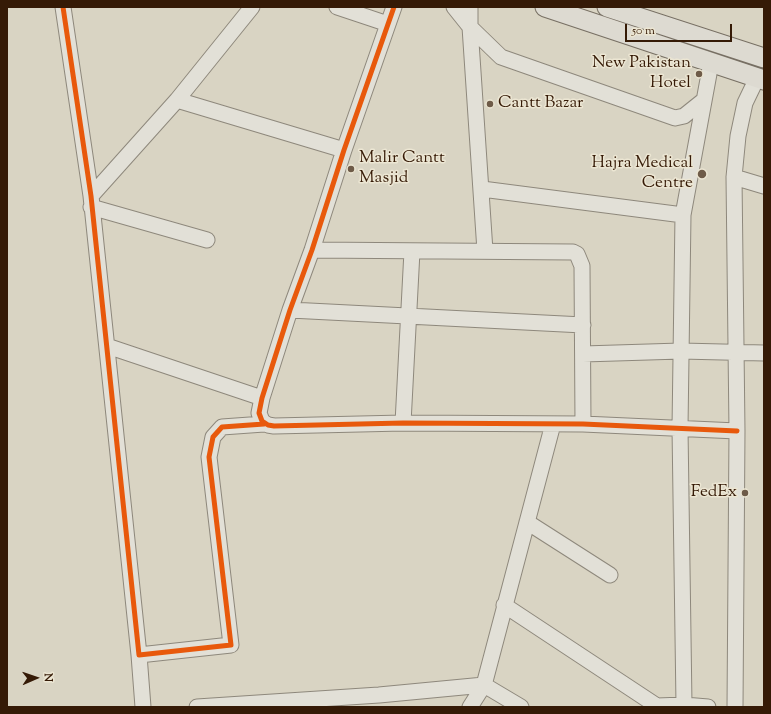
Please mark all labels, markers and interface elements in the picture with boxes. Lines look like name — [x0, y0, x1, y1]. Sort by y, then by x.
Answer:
scale bar — [627, 16, 734, 42]
text: 50 m — [632, 22, 655, 40]
place label: New Pakistan Hotel — [592, 54, 691, 94]
marker: New Pakistan Hotel — [694, 69, 704, 79]
place label: Cantt Bazar — [498, 94, 583, 114]
marker: Cantt Bazar — [485, 99, 495, 109]
place label: Malir Cantt Masjid — [359, 149, 445, 189]
place label: Hajra Medical Centre — [591, 154, 693, 194]
marker: Malir Cantt Masjid — [346, 164, 356, 174]
marker: Hajra Medical Centre — [696, 168, 708, 180]
place label: FedEx — [691, 483, 737, 503]
marker: FedEx — [740, 488, 750, 498]
north arrow — [16, 658, 56, 698]
text: N — [40, 673, 56, 682]

